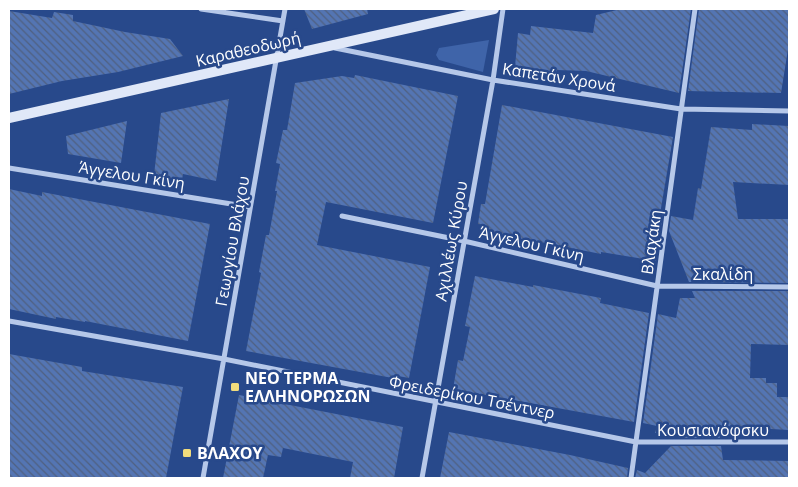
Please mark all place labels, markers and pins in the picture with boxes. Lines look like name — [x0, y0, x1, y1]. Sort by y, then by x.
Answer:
place label: ΝΕΟ ΤΕΡΜΑ ΕΛΛΗΝΟΡΩΣΩΝ — [245, 367, 370, 407]
marker: ΝΕΟ ΤΕΡΜΑ ΕΛΛΗΝΟΡΩΣΩΝ — [229, 381, 241, 393]
place label: ΒΛΑΧΟΥ — [197, 442, 263, 464]
marker: ΒΛΑΧΟΥ — [181, 447, 193, 459]

